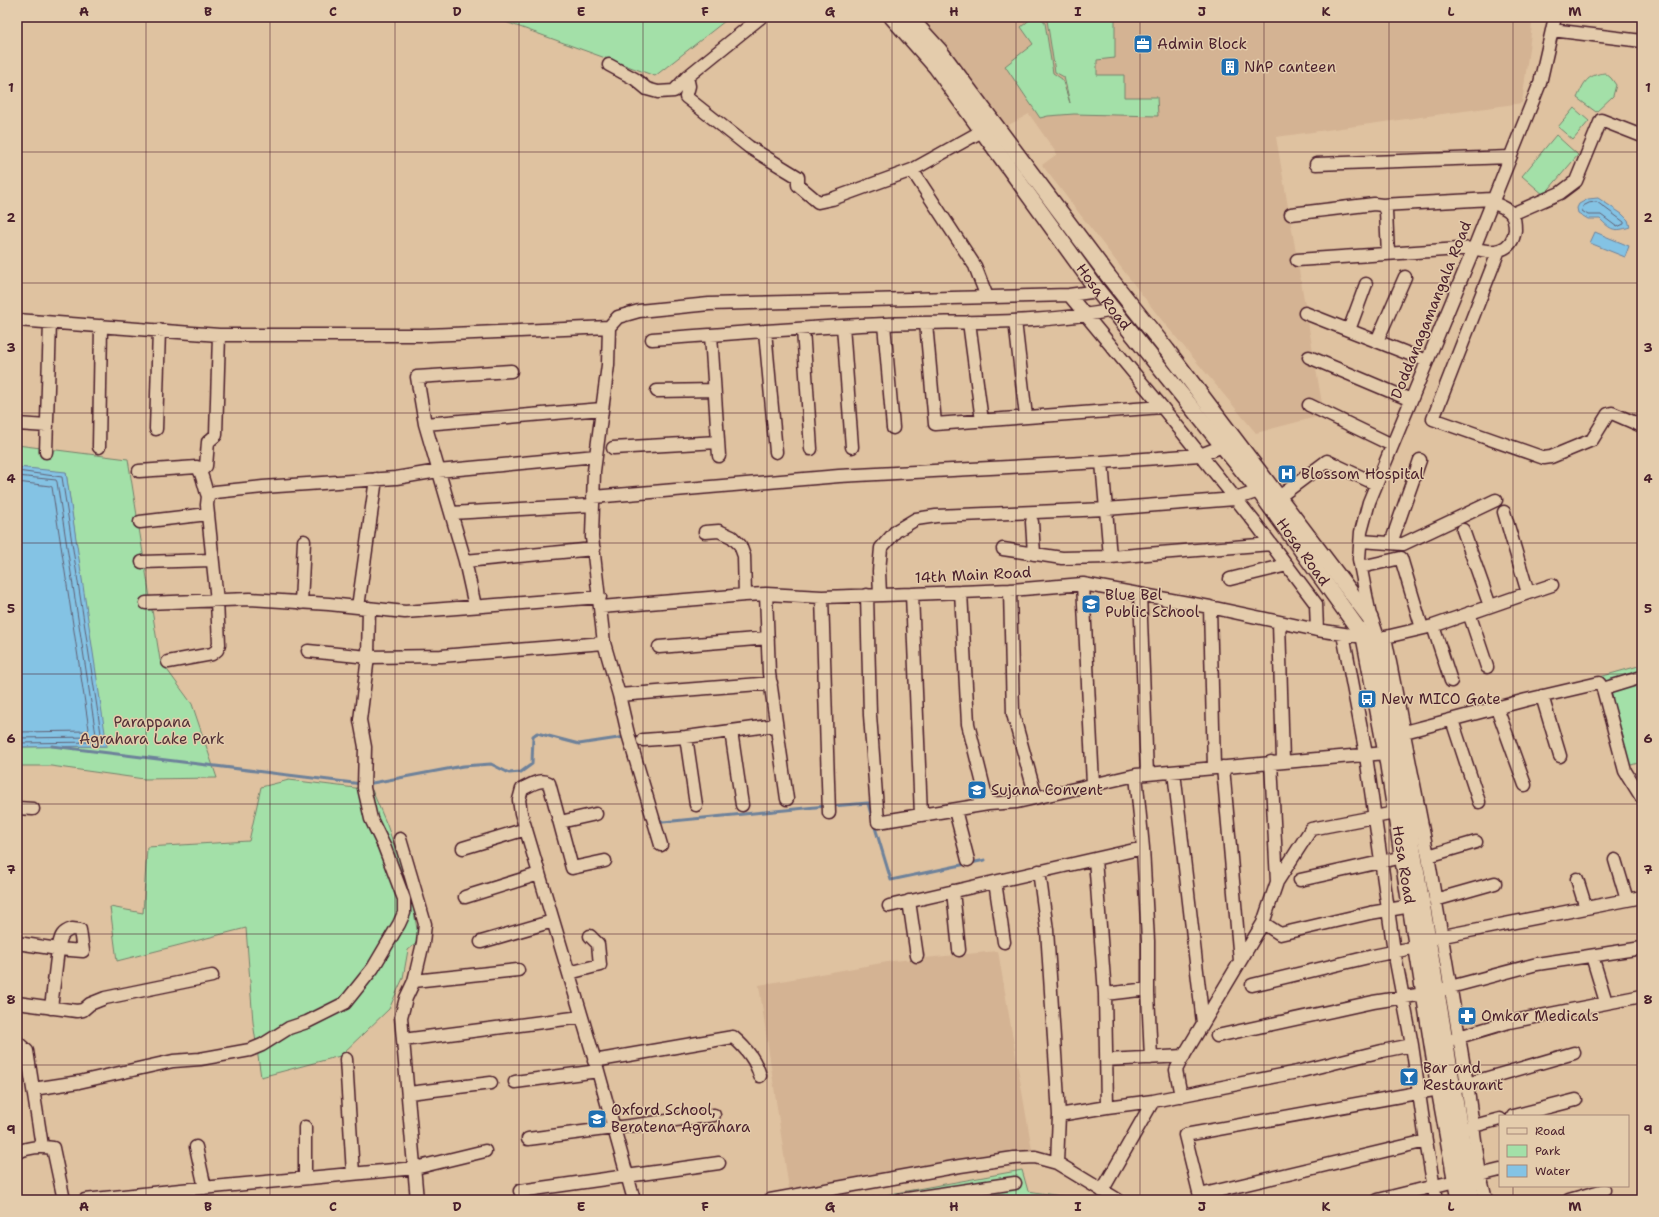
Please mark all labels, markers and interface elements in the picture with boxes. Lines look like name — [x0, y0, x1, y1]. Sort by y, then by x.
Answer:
text: A — [79, 3, 89, 20]
text: B — [204, 3, 212, 20]
text: C — [329, 3, 337, 20]
text: D — [452, 3, 462, 20]
text: E — [577, 3, 586, 20]
text: F — [701, 3, 709, 20]
text: G — [825, 3, 836, 20]
text: H — [949, 3, 959, 20]
text: I — [1074, 3, 1082, 20]
text: J — [1198, 3, 1206, 20]
text: K — [1322, 3, 1331, 20]
text: L — [1447, 3, 1455, 20]
text: M — [1568, 3, 1582, 20]
office icon: Admin Block — [1132, 33, 1154, 55]
place label: Admin Block — [1157, 34, 1247, 54]
building icon: NhP canteen — [1219, 56, 1241, 78]
place label: NhP canteen — [1244, 57, 1336, 77]
text: 1 — [8, 79, 14, 96]
text: 1 — [1645, 79, 1651, 96]
text: 2 — [6, 209, 16, 226]
text: 2 — [1643, 209, 1653, 226]
street label: Doddanagamangala Road — [1386, 218, 1476, 402]
street label: Hosa Road — [1071, 260, 1136, 335]
text: 3 — [6, 339, 16, 356]
text: 3 — [1643, 339, 1653, 356]
hospital icon: Blossom Hospital — [1276, 463, 1298, 485]
place label: Blossom Hospital — [1301, 464, 1425, 484]
text: 4 — [6, 470, 16, 487]
text: 4 — [1643, 470, 1653, 487]
street label: Hosa Road — [1272, 514, 1334, 590]
street label: 14th Main Road — [914, 562, 1032, 588]
place label: Blue Bel Public School — [1105, 585, 1200, 622]
school or university icon: Blue Bel Public School — [1080, 593, 1102, 615]
text: 5 — [7, 600, 15, 617]
text: 5 — [1644, 600, 1652, 617]
bus stop icon: New MICO Gate — [1356, 688, 1378, 710]
place label: New MICO Gate — [1381, 689, 1501, 709]
park label: Parappana Agrahara Lake Park — [79, 712, 225, 749]
text: 6 — [6, 730, 16, 747]
text: 6 — [1643, 730, 1653, 747]
school or university icon: Sujana Convent — [966, 779, 988, 801]
place label: Sujana Convent — [991, 780, 1103, 800]
street label: Hosa Road — [1388, 824, 1420, 906]
text: 7 — [6, 861, 16, 878]
text: 7 — [1643, 861, 1653, 878]
text: 8 — [6, 991, 16, 1008]
text: 8 — [1643, 991, 1653, 1008]
pharmacy icon: Omkar Medicals — [1456, 1005, 1478, 1027]
place label: Omkar Medicals — [1481, 1006, 1599, 1026]
place label: Bar and Restaurant — [1423, 1058, 1503, 1095]
bar icon: Bar and Restaurant — [1398, 1066, 1420, 1088]
place label: Oxford School, Beratena Agrahara — [611, 1100, 751, 1137]
school or university icon: Oxford School, Beratena Agrahara — [586, 1108, 608, 1130]
legend — [1499, 1115, 1629, 1187]
text: 9 — [6, 1121, 16, 1138]
text: 9 — [1643, 1121, 1653, 1138]
text: Road — [1535, 1123, 1566, 1139]
text: Park — [1535, 1143, 1561, 1159]
text: Water — [1535, 1163, 1571, 1179]
text: A — [79, 1198, 89, 1215]
text: B — [204, 1198, 212, 1215]
text: C — [329, 1198, 337, 1215]
text: D — [452, 1198, 462, 1215]
text: E — [577, 1198, 586, 1215]
text: F — [701, 1198, 709, 1215]
text: G — [825, 1198, 836, 1215]
text: H — [949, 1198, 959, 1215]
text: I — [1074, 1198, 1082, 1215]
text: J — [1198, 1198, 1206, 1215]
text: K — [1322, 1198, 1331, 1215]
text: L — [1447, 1198, 1455, 1215]
text: M — [1568, 1198, 1582, 1215]

